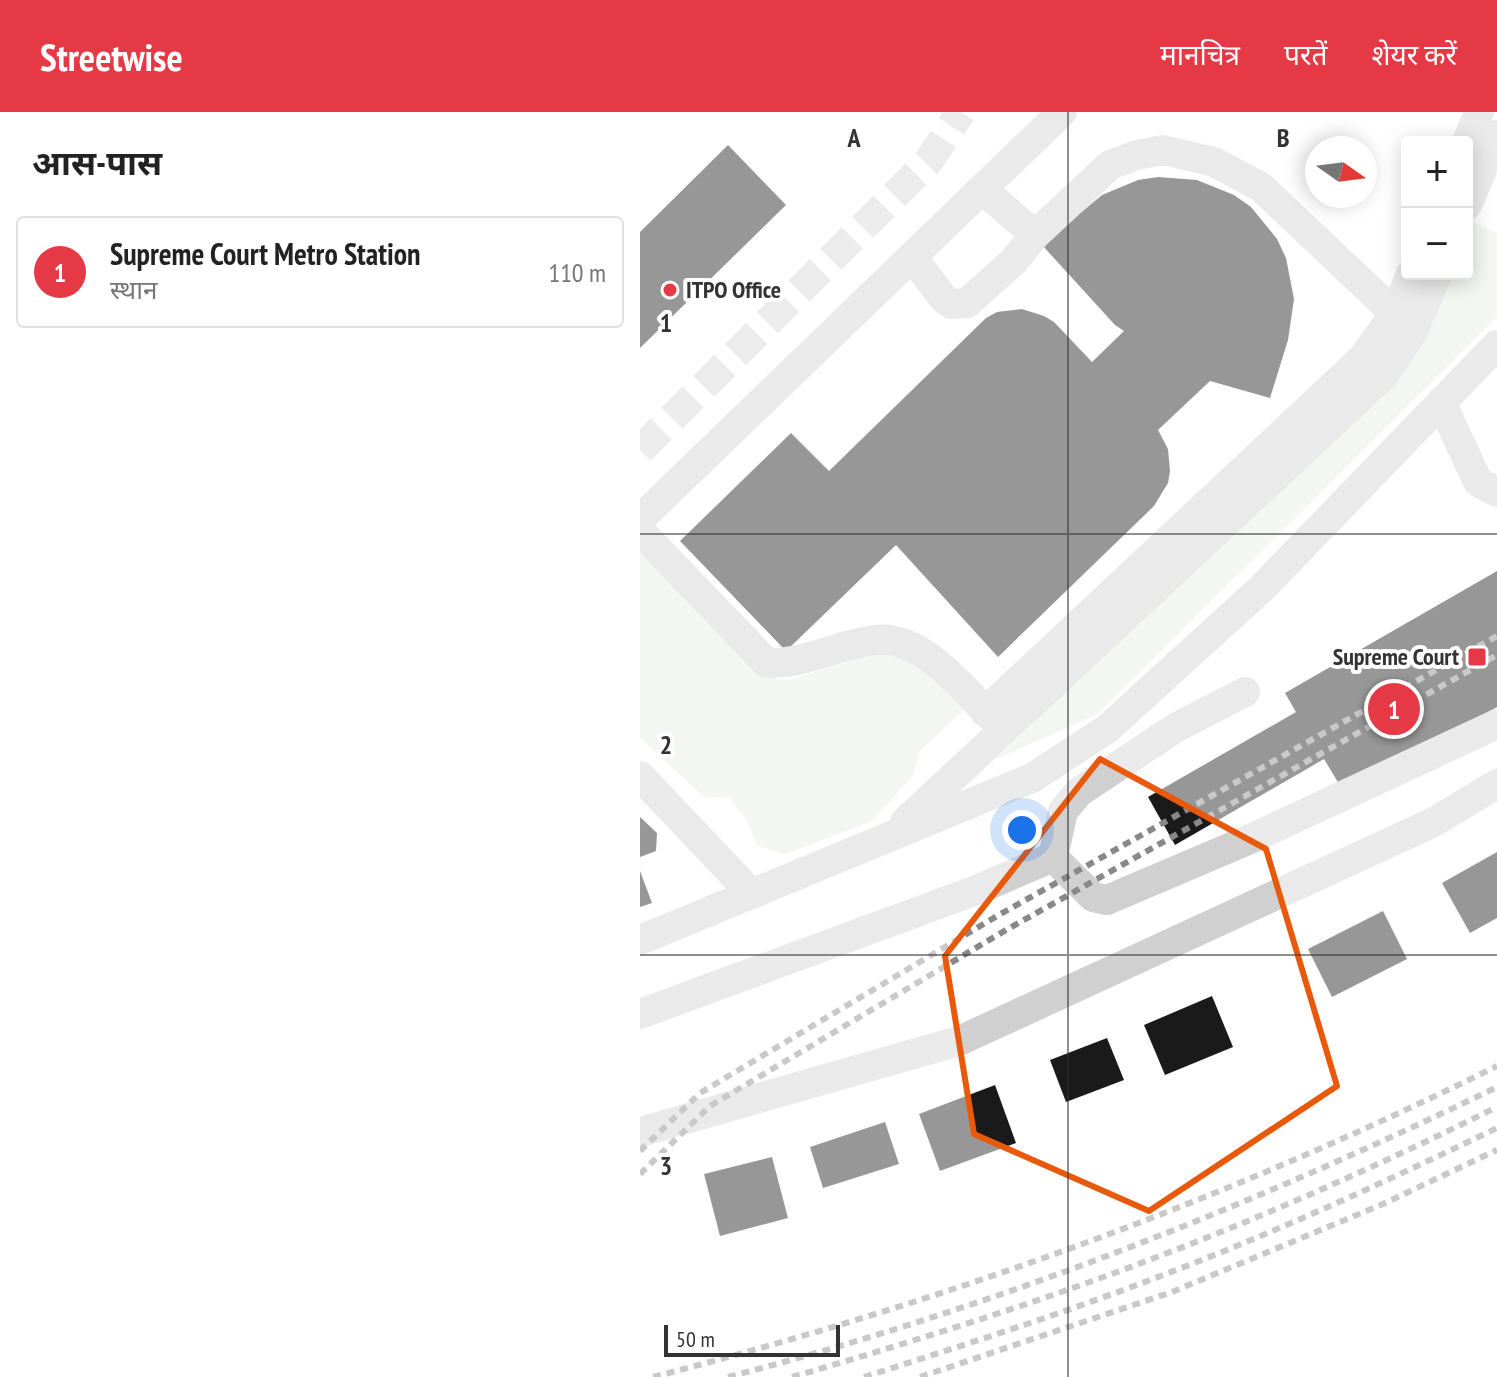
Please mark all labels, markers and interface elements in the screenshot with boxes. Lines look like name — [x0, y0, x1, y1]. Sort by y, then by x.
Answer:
text: Streetwise — [40, 32, 183, 81]
text: मानचित्र — [1160, 36, 1240, 73]
text: परतें — [1284, 36, 1327, 73]
text: शेयर करें — [1371, 36, 1457, 73]
text: A — [846, 121, 861, 154]
text: B — [1277, 121, 1290, 154]
north arrow — [1305, 136, 1377, 208]
map controls — [1401, 136, 1473, 280]
button: + — [1401, 136, 1473, 208]
text: आस-पास — [32, 140, 162, 184]
button: − — [1401, 208, 1473, 280]
text: Supreme Court Metro Station — [110, 234, 420, 273]
text: 1 — [54, 256, 66, 289]
text: 110 m — [548, 256, 606, 289]
text: स्थान — [110, 273, 157, 306]
place label: ITPO Office — [686, 274, 781, 305]
marker: ITPO Office — [661, 281, 679, 299]
text: 1 — [660, 306, 672, 339]
place label: Supreme Court — [1333, 641, 1459, 672]
marker: Supreme Court — [1466, 646, 1488, 668]
pin: 1 — [1368, 679, 1420, 739]
text: 2 — [660, 728, 672, 761]
your location — [1002, 810, 1042, 850]
text: 3 — [660, 1149, 672, 1182]
scale bar — [664, 1321, 840, 1357]
text: 50 m — [676, 1325, 715, 1353]

